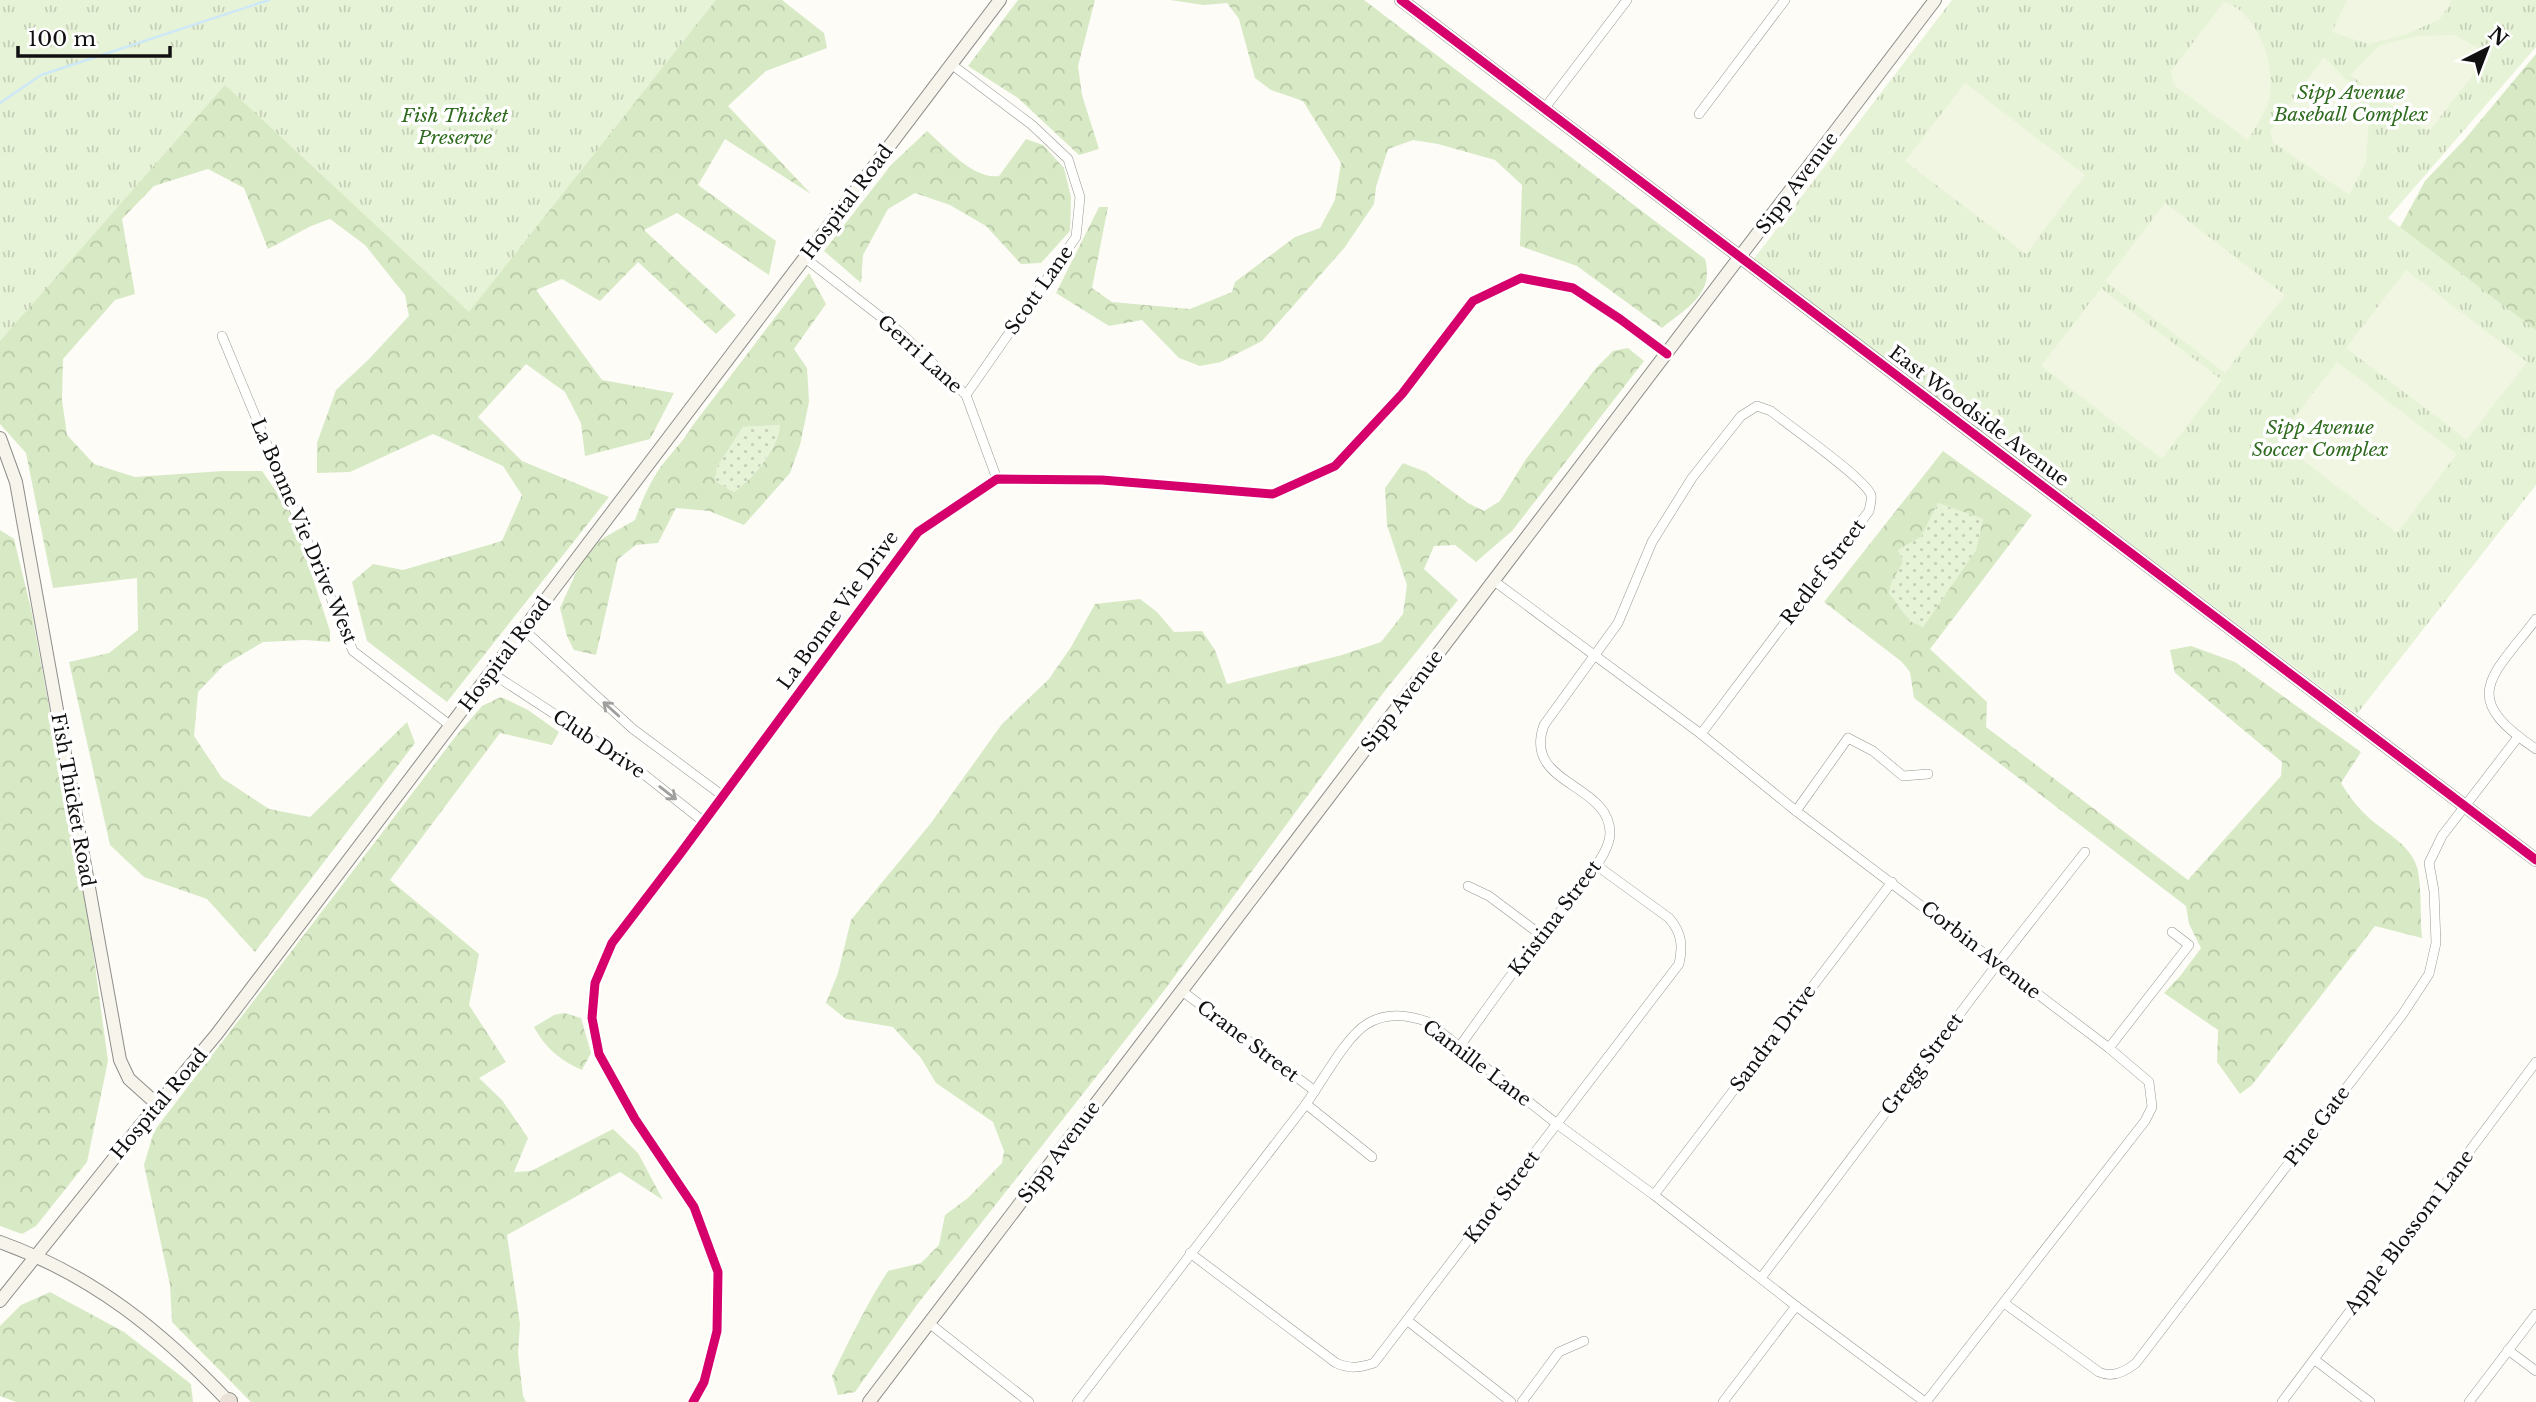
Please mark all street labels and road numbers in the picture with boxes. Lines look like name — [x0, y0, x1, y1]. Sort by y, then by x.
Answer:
street label: Sipp Avenue — [1751, 128, 1843, 238]
street label: Hospital Road — [796, 140, 898, 264]
street label: Scott Lane — [1000, 241, 1078, 339]
street label: Gerri Lane — [873, 310, 967, 398]
street label: East Woodside Avenue — [1885, 341, 2073, 491]
street label: La Bonne Vie Drive West — [246, 415, 362, 648]
street label: Redlef Street — [1776, 514, 1871, 629]
street label: La Bonne Vie Drive — [773, 526, 903, 694]
street label: Hospital Road — [454, 592, 556, 716]
street label: Sipp Avenue — [1356, 646, 1448, 756]
street label: Club Drive — [548, 705, 650, 783]
street label: Fish Thicket Road — [46, 711, 100, 889]
street label: Kristina Street — [1504, 855, 1606, 980]
street label: Corbin Avenue — [1916, 896, 2046, 1004]
street label: Sandra Drive — [1725, 980, 1821, 1096]
street label: Crane Street — [1193, 995, 1304, 1087]
street label: Gregg Street — [1876, 1008, 1968, 1119]
street label: Camille Lane — [1418, 1015, 1536, 1111]
street label: Hospital Road — [106, 1044, 212, 1164]
street label: Pine Gate — [2280, 1082, 2354, 1170]
street label: Sipp Avenue — [1013, 1097, 1105, 1207]
street label: Knot Street — [1460, 1145, 1545, 1248]
street label: Apple Blossom Lane — [2339, 1145, 2478, 1320]

